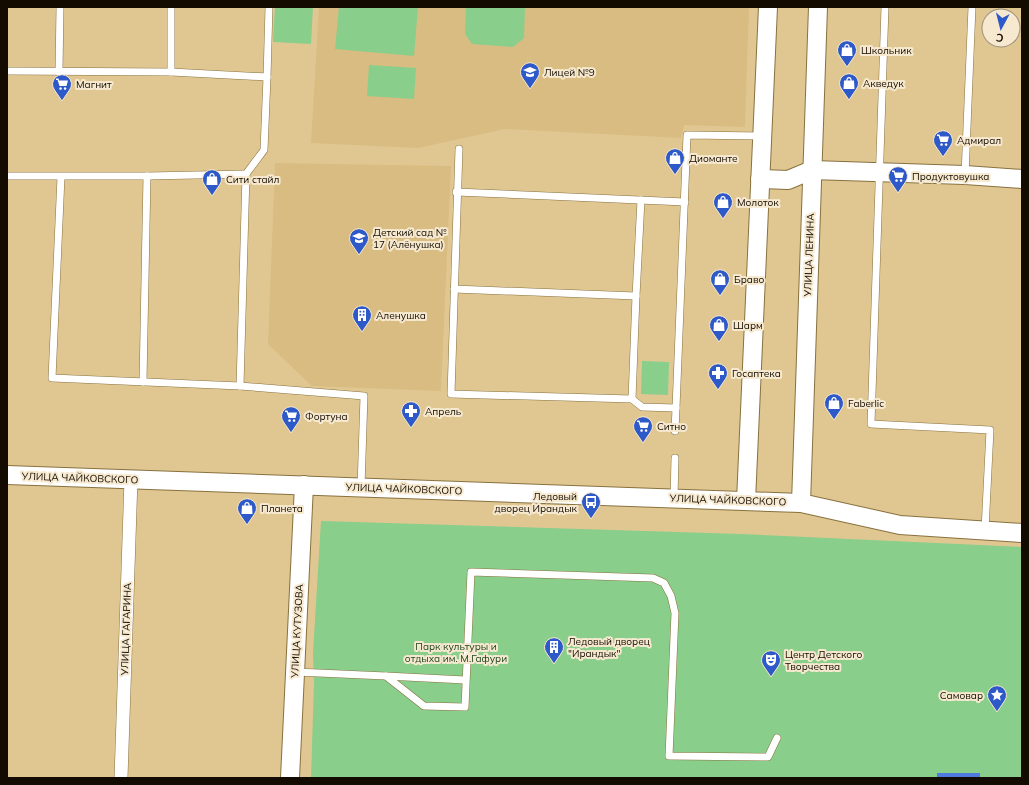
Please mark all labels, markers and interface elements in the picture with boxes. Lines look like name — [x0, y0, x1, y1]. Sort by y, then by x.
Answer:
north arrow — [981, 8, 1021, 48]
text: С — [995, 30, 1004, 45]
shop icon: Школьник — [836, 39, 858, 67]
place label: Школьник — [861, 44, 912, 57]
school or university icon: Лицей №9 — [519, 61, 541, 89]
place label: Лицей №9 — [544, 66, 595, 79]
shop icon: Акведук — [838, 72, 860, 100]
supermarket icon: Магнит — [51, 73, 73, 101]
place label: Акведук — [863, 77, 904, 90]
place label: Магнит — [76, 78, 112, 91]
supermarket icon: Адмирал — [932, 129, 954, 157]
place label: Адмирал — [957, 134, 1001, 147]
shop icon: Диоманте — [664, 147, 686, 175]
place label: Диоманте — [689, 152, 738, 165]
supermarket icon: Продуктовушка — [887, 165, 909, 193]
shop icon: Сити стайл — [201, 168, 223, 196]
place label: Продуктовушка — [912, 170, 989, 183]
place label: Сити стайл — [226, 173, 280, 186]
shop icon: Молоток — [712, 191, 734, 219]
place label: Молоток — [737, 196, 779, 209]
street label: УЛИЦА ЛЕНИНА — [801, 212, 817, 298]
place label: Детский сад № 17 (Алёнушка) — [373, 226, 447, 251]
school or university icon: Детский сад № 17 (Алёнушка) — [348, 227, 370, 255]
shop icon: Браво — [709, 268, 731, 296]
place label: Браво — [734, 273, 765, 286]
building icon: Аленушка — [351, 304, 373, 332]
place label: Аленушка — [376, 309, 426, 322]
shop icon: Шарм — [708, 314, 730, 342]
place label: Шарм — [733, 319, 763, 332]
pharmacy icon: Госаптека — [707, 362, 729, 390]
place label: Госаптека — [732, 367, 781, 380]
shop icon: Faberlic — [823, 392, 845, 420]
place label: Faberlic — [848, 397, 884, 410]
pharmacy icon: Апрель — [400, 400, 422, 428]
supermarket icon: Фортуна — [280, 405, 302, 433]
place label: Апрель — [425, 405, 462, 418]
place label: Фортуна — [305, 410, 348, 423]
supermarket icon: Ситно — [632, 415, 654, 443]
place label: Ситно — [657, 420, 686, 433]
street label: УЛИЦА ЧАЙКОВСКОГО — [20, 469, 139, 487]
street label: УЛИЦА ЧАЙКОВСКОГО — [344, 480, 463, 498]
place label: Ледовый дворец Ирандык — [495, 490, 578, 515]
bus stop icon: Ледовый дворец Ирандык — [580, 491, 602, 519]
street label: УЛИЦА ЧАЙКОВСКОГО — [668, 491, 787, 509]
shop icon: Планета — [236, 497, 258, 525]
place label: Планета — [261, 502, 303, 515]
street label: УЛИЦА ГАГАРИНА — [118, 582, 134, 677]
street label: УЛИЦА КУТУЗОВА — [288, 583, 306, 679]
place label: Ледовый дворец "Ирандык" — [568, 635, 650, 660]
building icon: Ледовый дворец "Ирандык" — [543, 636, 565, 664]
park label: Парк культуры и отдыха им. М.Гафури — [405, 640, 507, 665]
place label: Центр Детского Творчества — [785, 648, 863, 673]
theatre icon: Центр Детского Творчества — [760, 649, 782, 677]
place icon: Самовар — [986, 684, 1008, 712]
place label: Самовар — [940, 689, 983, 702]

